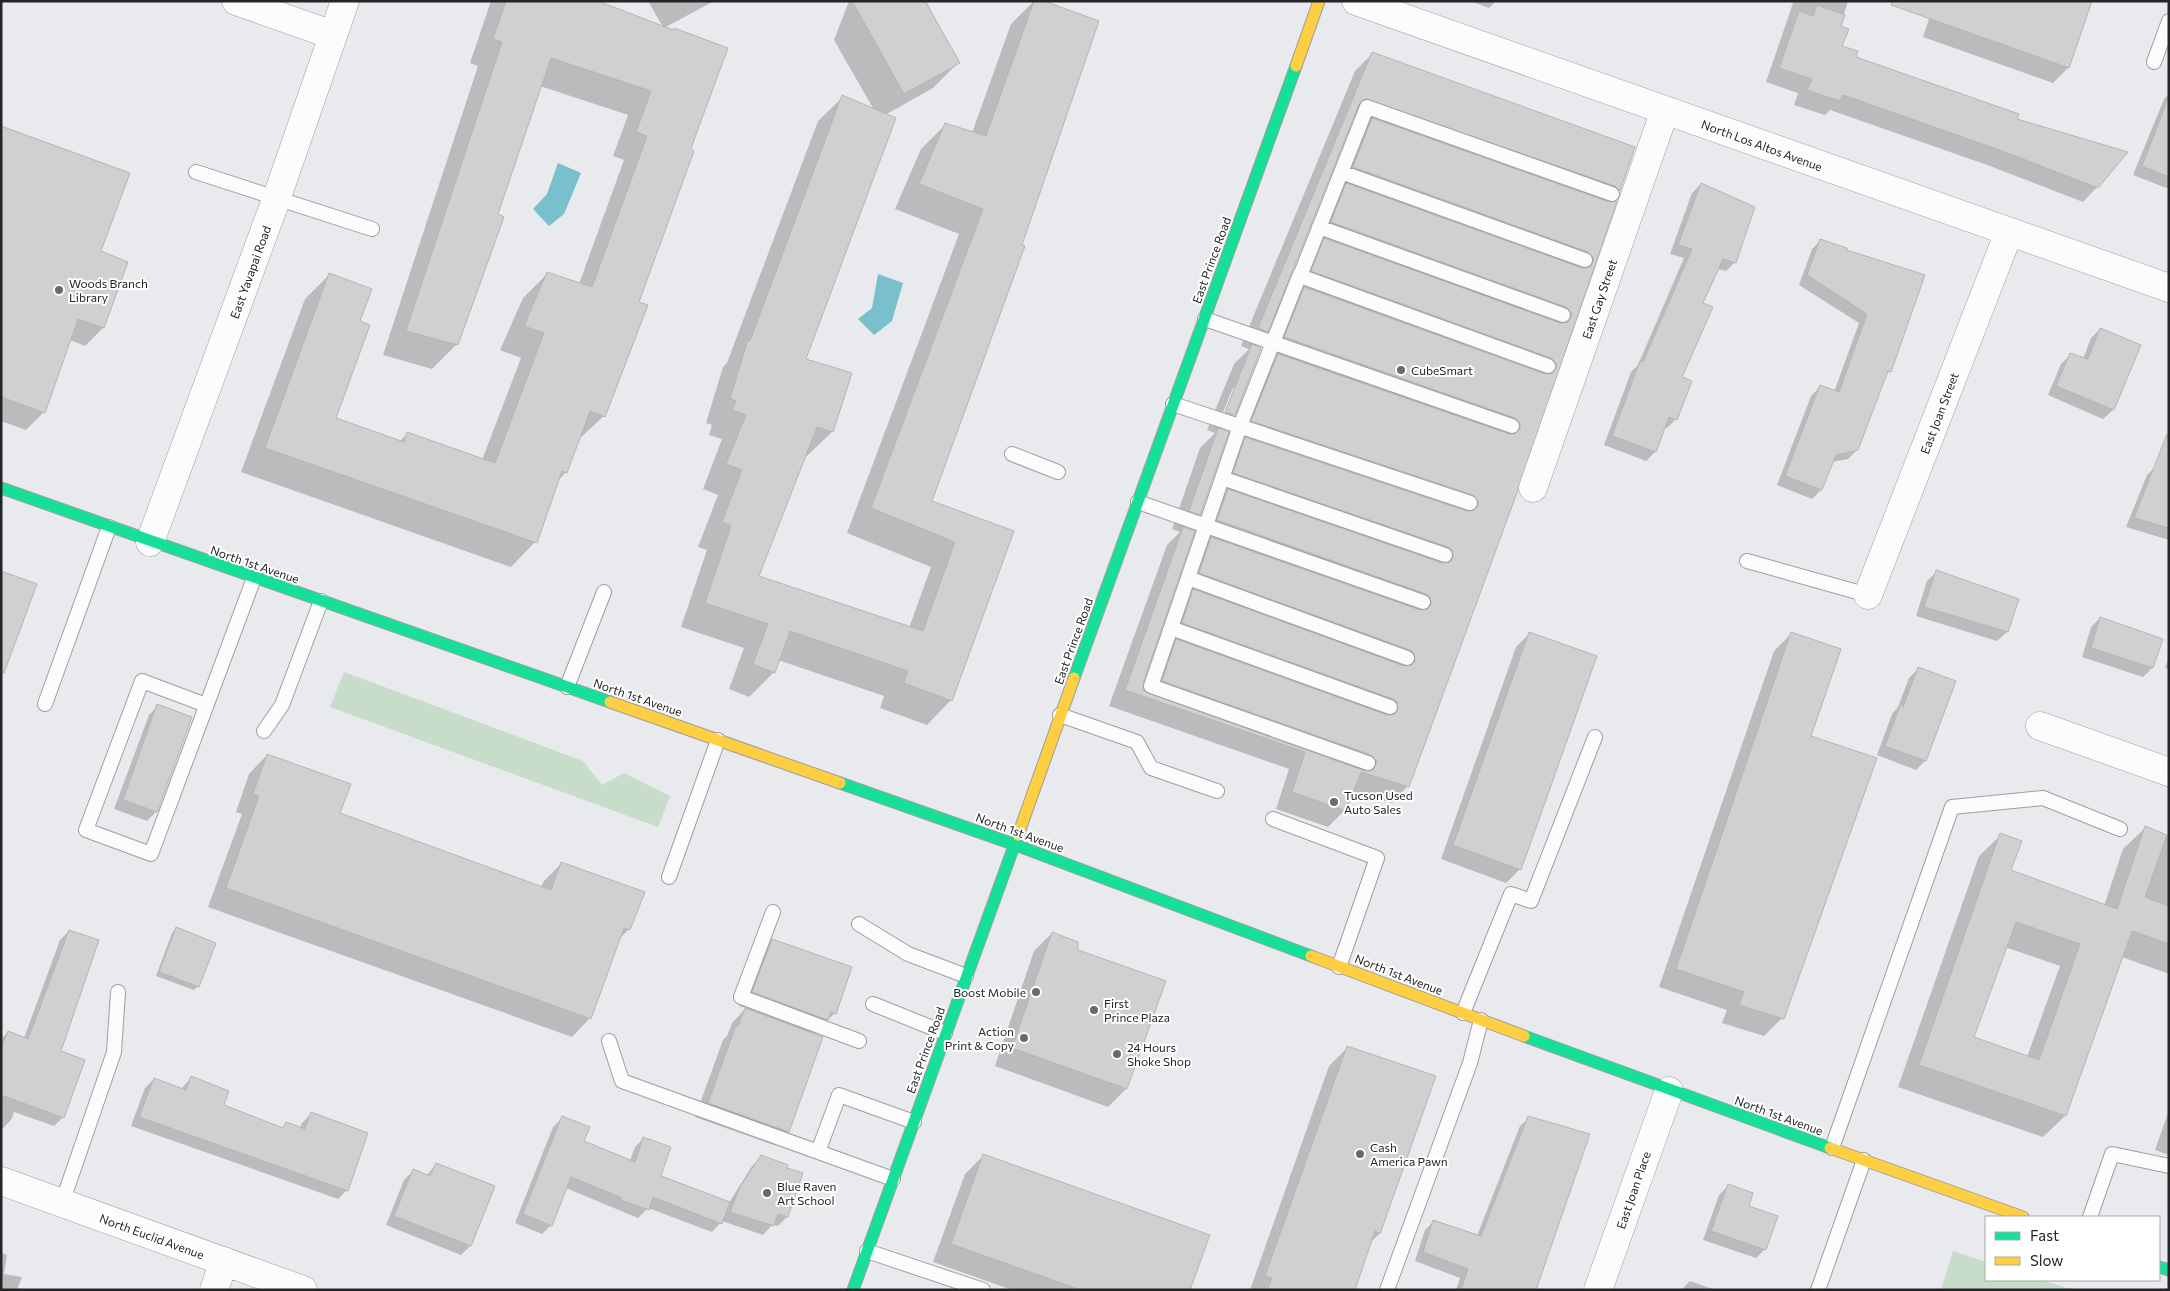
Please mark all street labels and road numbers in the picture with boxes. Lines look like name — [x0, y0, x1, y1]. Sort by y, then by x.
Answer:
street label: North Los Altos Avenue — [1700, 117, 1824, 173]
street label: East Prince Road — [1189, 215, 1233, 305]
street label: East Yavapai Road — [227, 224, 273, 320]
street label: East Gay Street — [1579, 257, 1619, 341]
street label: East Joan Street — [1917, 370, 1962, 456]
street label: North 1st Avenue — [209, 542, 301, 586]
street label: East Prince Road — [1051, 596, 1095, 686]
street label: North 1st Avenue — [592, 675, 684, 719]
street label: North 1st Avenue — [974, 810, 1066, 854]
street label: North 1st Avenue — [1353, 951, 1445, 997]
street label: East Prince Road — [903, 1005, 947, 1095]
street label: North 1st Avenue — [1733, 1093, 1825, 1137]
street label: East Joan Place — [1613, 1149, 1654, 1231]
street label: North Euclid Avenue — [98, 1211, 206, 1261]

